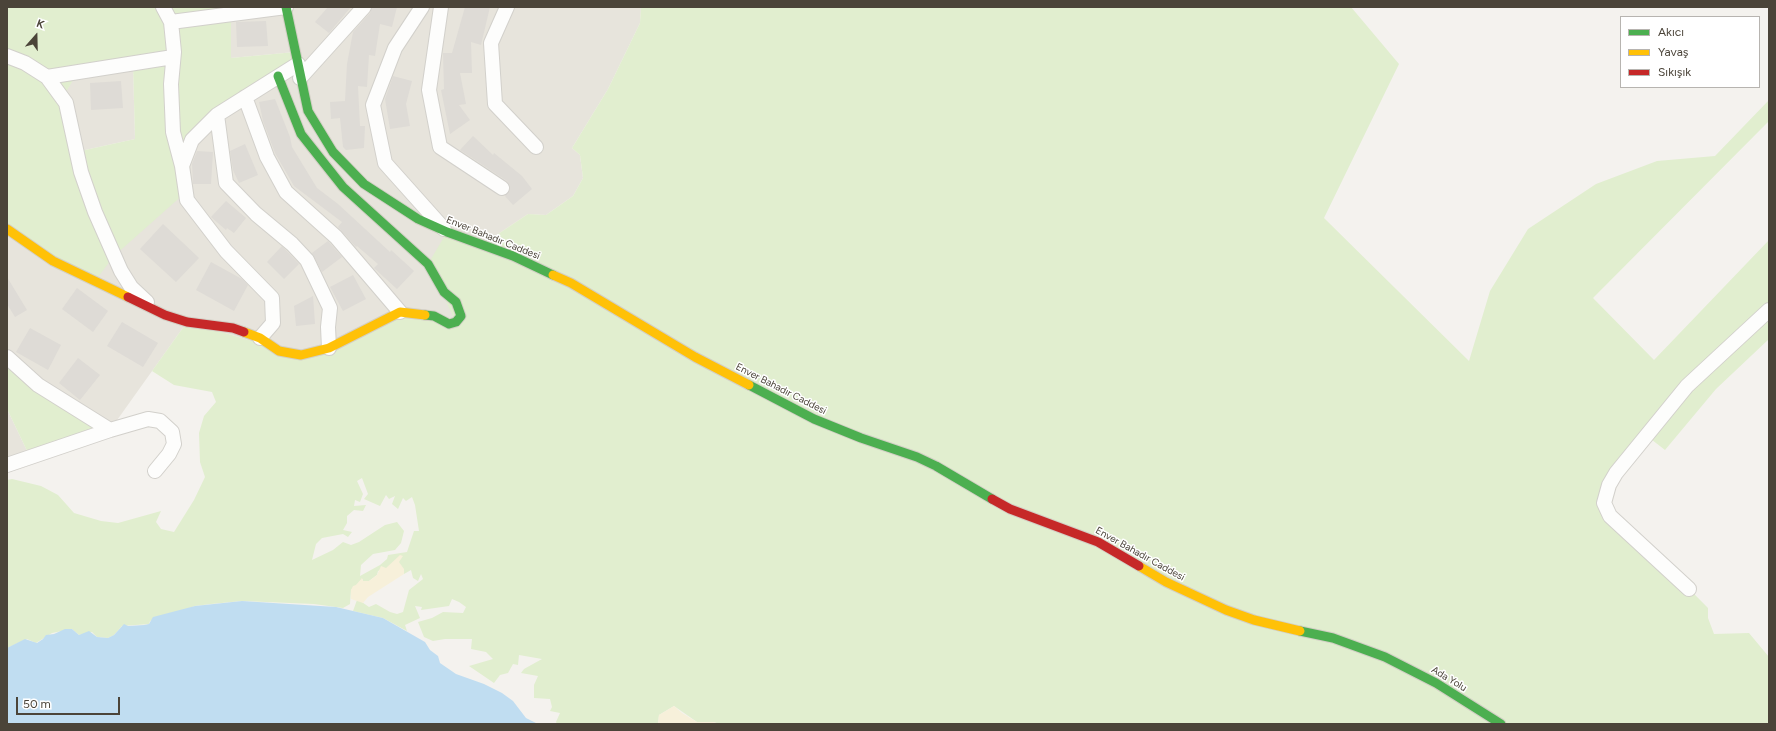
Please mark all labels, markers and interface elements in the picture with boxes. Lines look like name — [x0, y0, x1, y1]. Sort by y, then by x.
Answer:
north arrow — [16, 16, 56, 56]
legend — [1620, 16, 1760, 88]
text: K — [35, 17, 46, 32]
text: Akıcı — [1658, 25, 1684, 39]
text: Yavaş — [1658, 45, 1688, 59]
text: Sıkışık — [1658, 65, 1691, 79]
street label: Enver Bahadır Caddesi — [444, 214, 542, 262]
street label: Enver Bahadır Caddesi — [734, 361, 828, 417]
street label: Enver Bahadır Caddesi — [1093, 524, 1187, 584]
street label: Ada Yolu — [1429, 664, 1469, 694]
scale bar — [18, 689, 122, 715]
text: 50 m — [23, 697, 51, 711]

